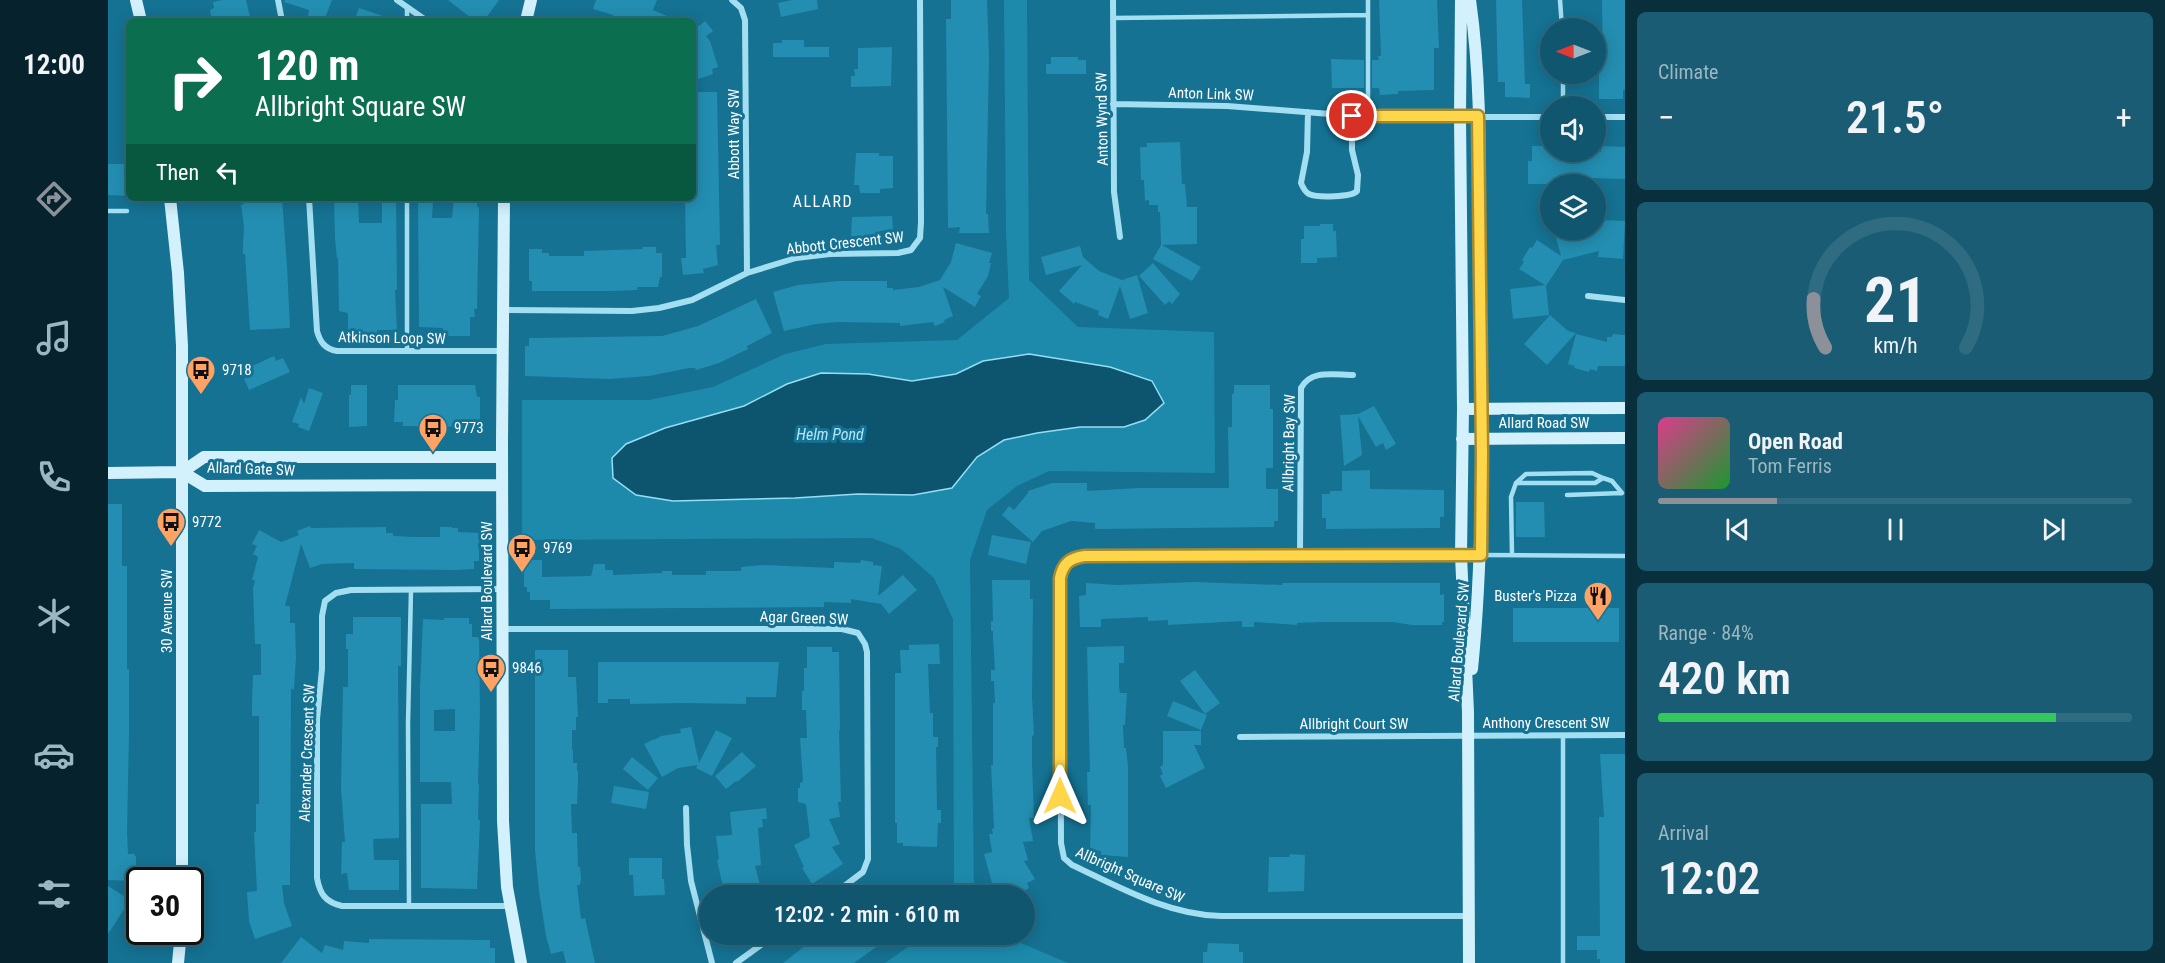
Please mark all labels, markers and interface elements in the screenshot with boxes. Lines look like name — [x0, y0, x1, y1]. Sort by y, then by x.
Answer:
north arrow — [1540, 18, 1606, 84]
map controls — [1540, 18, 1606, 240]
text: 120 m — [255, 41, 360, 90]
icon: right — [156, 42, 234, 120]
text: 12:00 — [23, 49, 85, 81]
text: Climate — [1658, 60, 1718, 84]
street label: Anton Wynd SW — [1092, 72, 1112, 166]
street label: Anton Link SW — [1168, 84, 1255, 105]
street label: Abbott Way SW — [725, 88, 743, 179]
pin — [1326, 90, 1377, 141]
text: Allbright Square SW — [255, 91, 466, 123]
text: 21.5° — [1846, 91, 1944, 144]
button: sound — [1540, 96, 1606, 162]
text: − — [1658, 98, 1675, 137]
text: + — [2116, 98, 2132, 137]
icon: arrive — [1335, 99, 1368, 132]
icon: left — [211, 156, 244, 189]
text: Then — [156, 160, 199, 185]
button: layers — [1540, 174, 1606, 240]
icon: directions — [33, 178, 75, 220]
district label: ALLARD — [793, 192, 853, 211]
street label: Abbott Crescent SW — [785, 228, 905, 258]
text: 21 — [1863, 264, 1927, 337]
icon: music — [33, 317, 75, 359]
street label: Atkinson Loop SW — [338, 328, 447, 348]
text: km/h — [1873, 334, 1917, 359]
bus stop icon: 9718 — [185, 354, 217, 396]
place label: 9718 — [222, 361, 252, 379]
street label: Allbright Bay SW — [1279, 393, 1299, 492]
bus stop icon: 9773 — [417, 412, 449, 454]
street label: Allard Road SW — [1499, 414, 1590, 432]
place label: 9773 — [454, 419, 484, 437]
water label: Helm Pond — [796, 425, 864, 444]
text: Open Road — [1748, 429, 1843, 454]
text: Tom Ferris — [1748, 454, 1832, 478]
icon: phone — [33, 456, 75, 498]
street label: Allard Gate SW — [207, 458, 296, 480]
bus stop icon: 9772 — [155, 506, 187, 548]
place label: 9772 — [192, 513, 222, 531]
icon: previous — [1721, 513, 1754, 546]
icon: pause — [1879, 513, 1912, 546]
icon: next — [2037, 513, 2070, 546]
street label: Allard Boulevard SW — [478, 521, 496, 641]
bus stop icon: 9769 — [506, 532, 538, 574]
place label: 9769 — [543, 539, 573, 557]
street label: 30 Avenue SW — [158, 568, 176, 653]
restaurant icon: Buster's Pizza — [1582, 580, 1614, 622]
street label: Allard Boulevard SW — [1445, 581, 1473, 702]
place label: Buster's Pizza — [1494, 587, 1577, 605]
icon: climate — [33, 595, 75, 637]
street label: Agar Green SW — [759, 607, 849, 629]
text: Range · 84% — [1658, 621, 1754, 645]
bus stop icon: 9846 — [475, 652, 507, 694]
text: 420 km — [1658, 652, 1791, 705]
place label: 9846 — [512, 659, 542, 677]
street label: Alexander Crescent SW — [296, 683, 318, 822]
street label: Anthony Crescent SW — [1482, 714, 1610, 732]
street label: Allbright Court SW — [1300, 715, 1409, 733]
icon: car — [33, 734, 75, 776]
position arrow — [1028, 764, 1092, 828]
text: Arrival — [1658, 821, 1709, 845]
street label: Allbright Square SW — [1073, 843, 1188, 907]
text: 12:02 — [1658, 852, 1760, 905]
speed limit sign: 30 — [126, 867, 204, 945]
icon: filters — [33, 873, 75, 915]
text: 12:02 · 2 min · 610 m — [774, 902, 960, 927]

